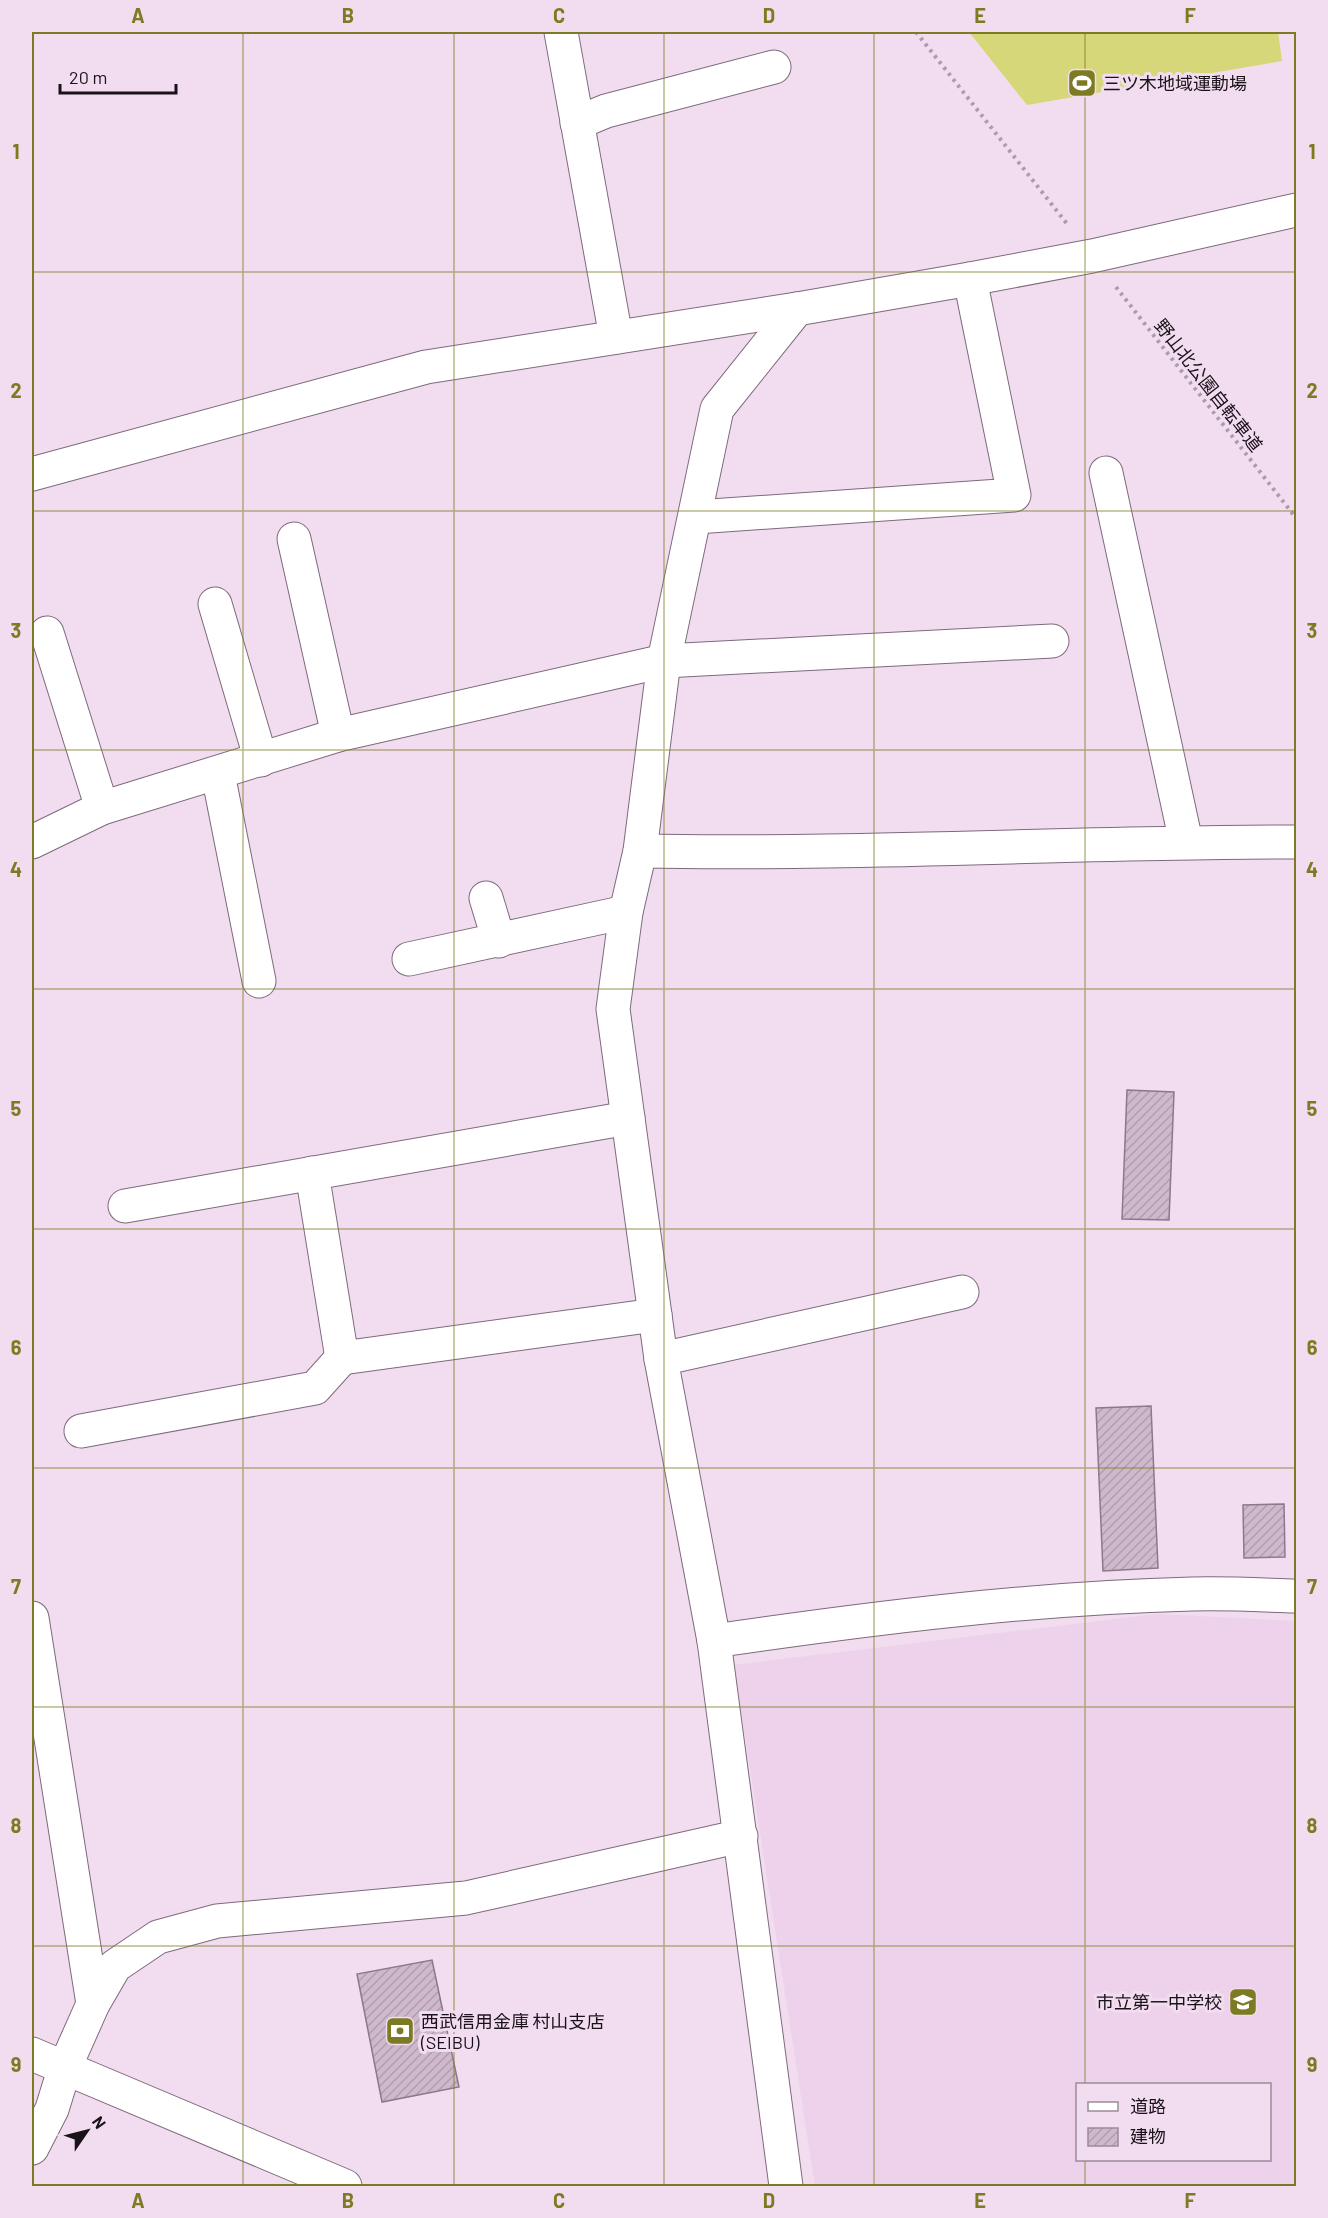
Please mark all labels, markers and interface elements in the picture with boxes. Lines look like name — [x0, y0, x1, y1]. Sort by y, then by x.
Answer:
text: A — [131, 3, 145, 27]
text: B — [342, 3, 354, 27]
text: C — [553, 3, 565, 27]
text: D — [763, 3, 775, 27]
text: E — [974, 3, 986, 27]
text: F — [1184, 3, 1196, 27]
scale bar — [60, 57, 176, 95]
text: 20 m — [69, 66, 107, 88]
sports icon: 三ツ木地域運動場 — [1066, 67, 1098, 99]
place label: 三ツ木地域運動場 — [1103, 72, 1247, 94]
text: 1 — [12, 139, 20, 163]
text: 1 — [1308, 139, 1316, 163]
street label: 野山北公園自転車道 — [1150, 314, 1268, 456]
text: 2 — [10, 378, 22, 402]
text: 2 — [1306, 378, 1318, 402]
text: 3 — [11, 618, 21, 642]
text: 3 — [1307, 618, 1317, 642]
text: 4 — [10, 857, 22, 881]
text: 4 — [1306, 857, 1318, 881]
text: 5 — [11, 1096, 22, 1120]
text: 5 — [1307, 1096, 1318, 1120]
text: 6 — [11, 1335, 22, 1359]
text: 6 — [1307, 1335, 1318, 1359]
text: 7 — [11, 1574, 21, 1598]
text: 7 — [1307, 1574, 1317, 1598]
text: 8 — [11, 1813, 22, 1837]
text: 8 — [1307, 1813, 1318, 1837]
school or university icon: 市立第一中学校 — [1227, 1986, 1259, 2018]
place label: 市立第一中学校 — [1096, 1991, 1222, 2013]
place label: 西武信用金庫 村山支店 (SEIBU) — [420, 2010, 605, 2053]
bank icon: 西武信用金庫 村山支店 (SEIBU) — [384, 2015, 416, 2047]
text: 9 — [11, 2052, 21, 2076]
text: 9 — [1307, 2052, 1317, 2076]
legend — [1076, 2083, 1271, 2161]
text: 道路 — [1130, 2095, 1166, 2117]
north arrow — [57, 2101, 117, 2161]
text: N — [89, 2112, 111, 2132]
text: 建物 — [1130, 2125, 1166, 2147]
text: A — [131, 2188, 145, 2212]
text: B — [342, 2188, 354, 2212]
text: C — [553, 2188, 565, 2212]
text: D — [763, 2188, 775, 2212]
text: E — [974, 2188, 986, 2212]
text: F — [1184, 2188, 1196, 2212]

